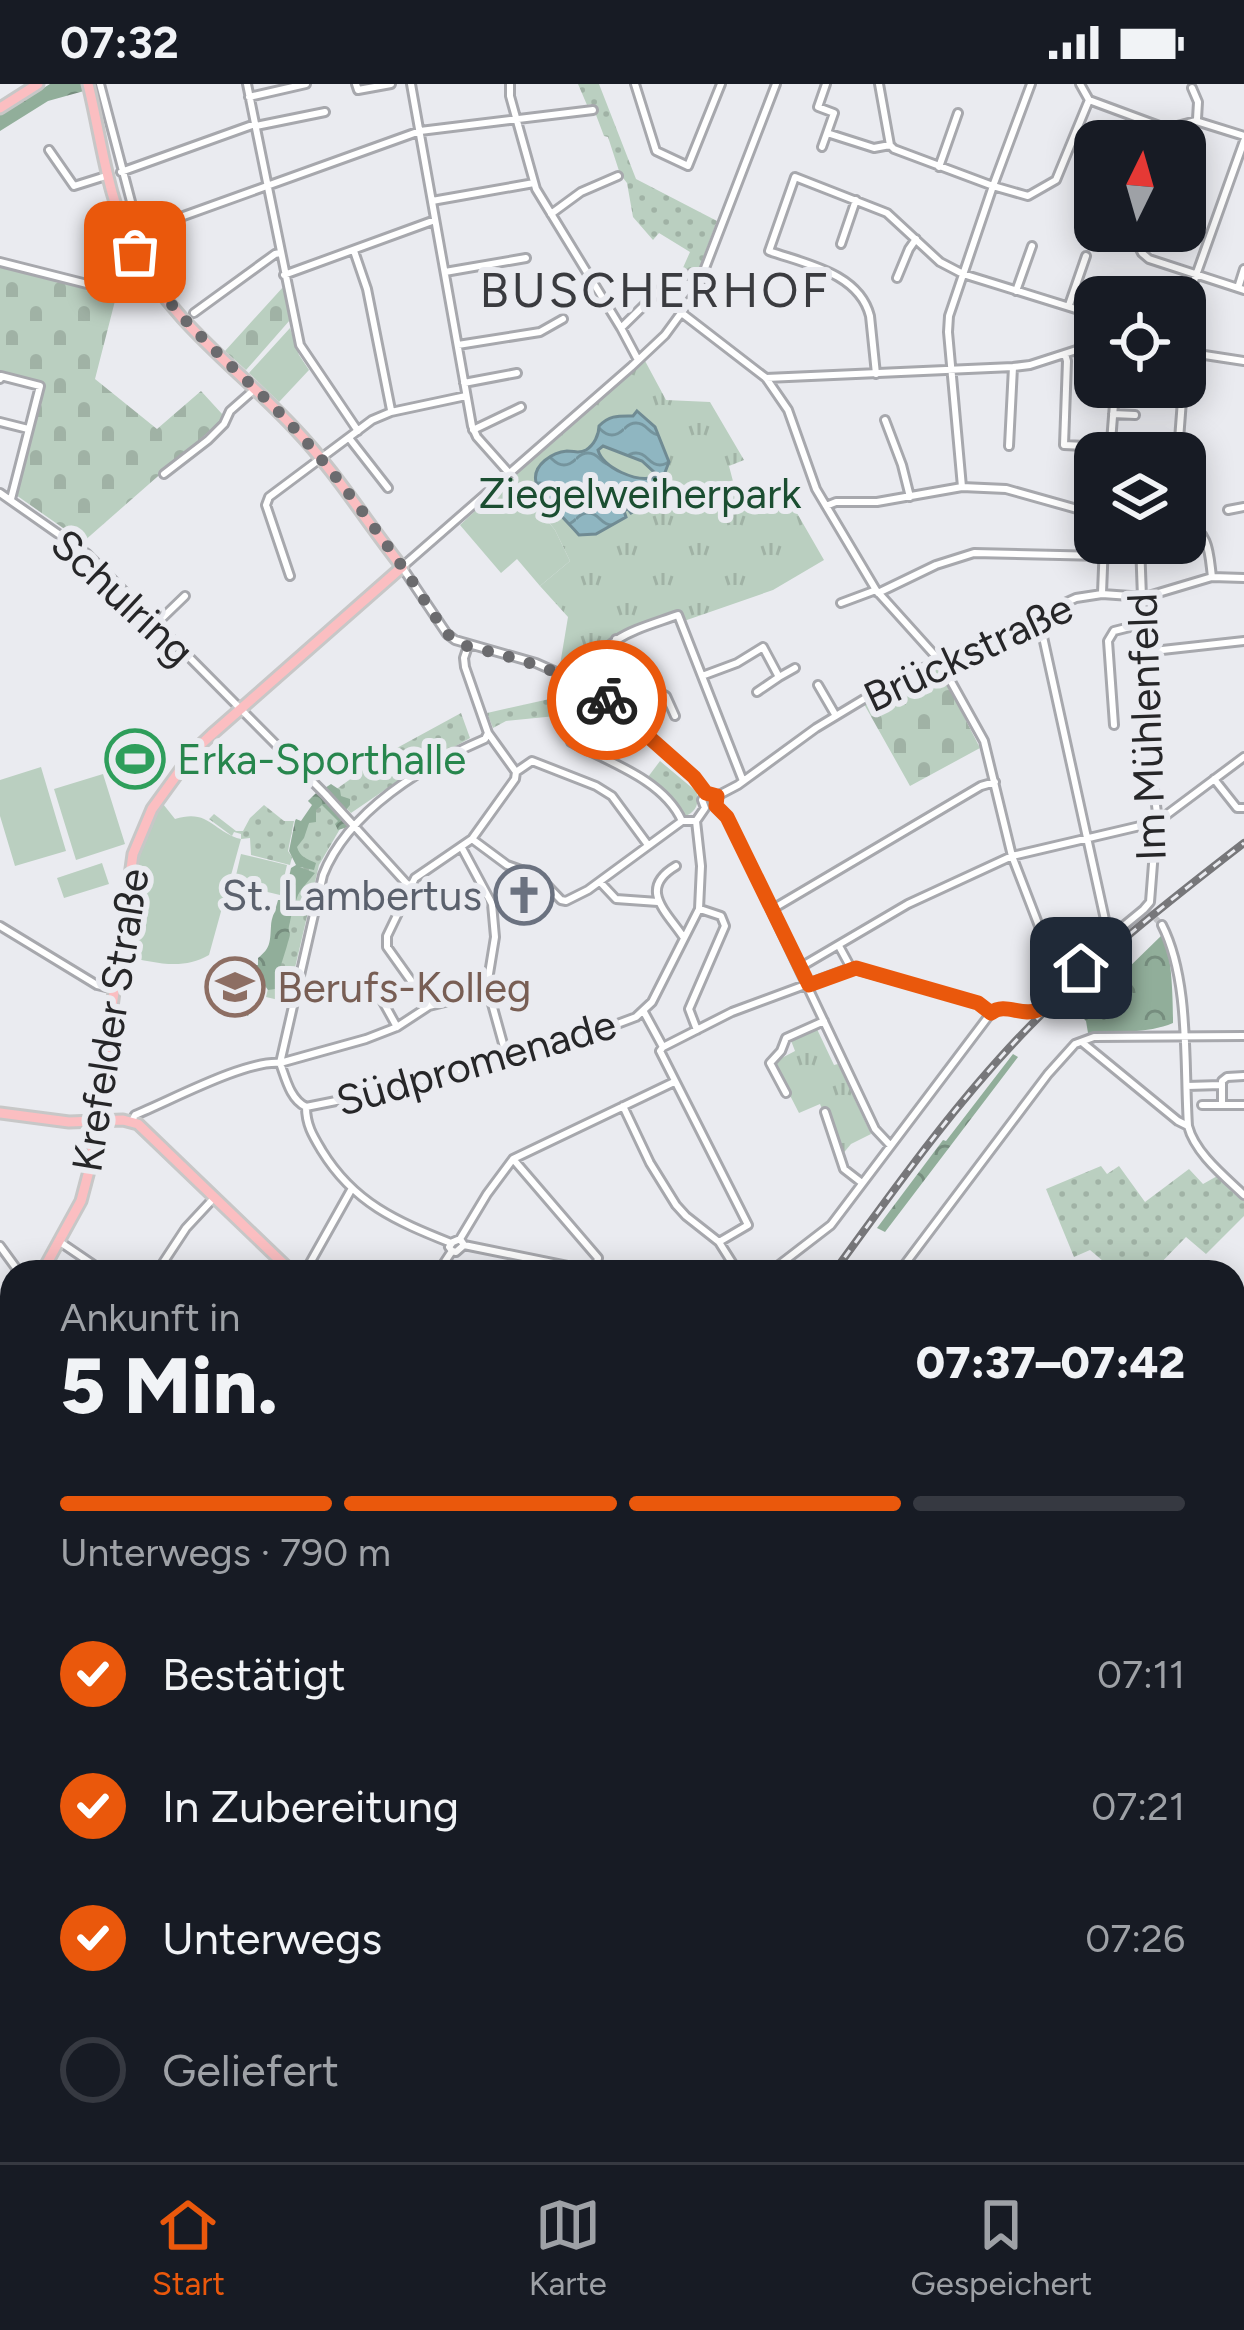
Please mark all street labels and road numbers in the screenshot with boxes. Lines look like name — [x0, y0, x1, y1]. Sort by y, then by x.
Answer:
street label: Schulring — [41, 518, 205, 676]
street label: Brückstraße — [856, 582, 1081, 723]
street label: Im Mühlenfeld — [1116, 592, 1177, 862]
street label: Krefelder Straße — [61, 865, 160, 1175]
street label: Südpromenade — [331, 998, 622, 1127]

